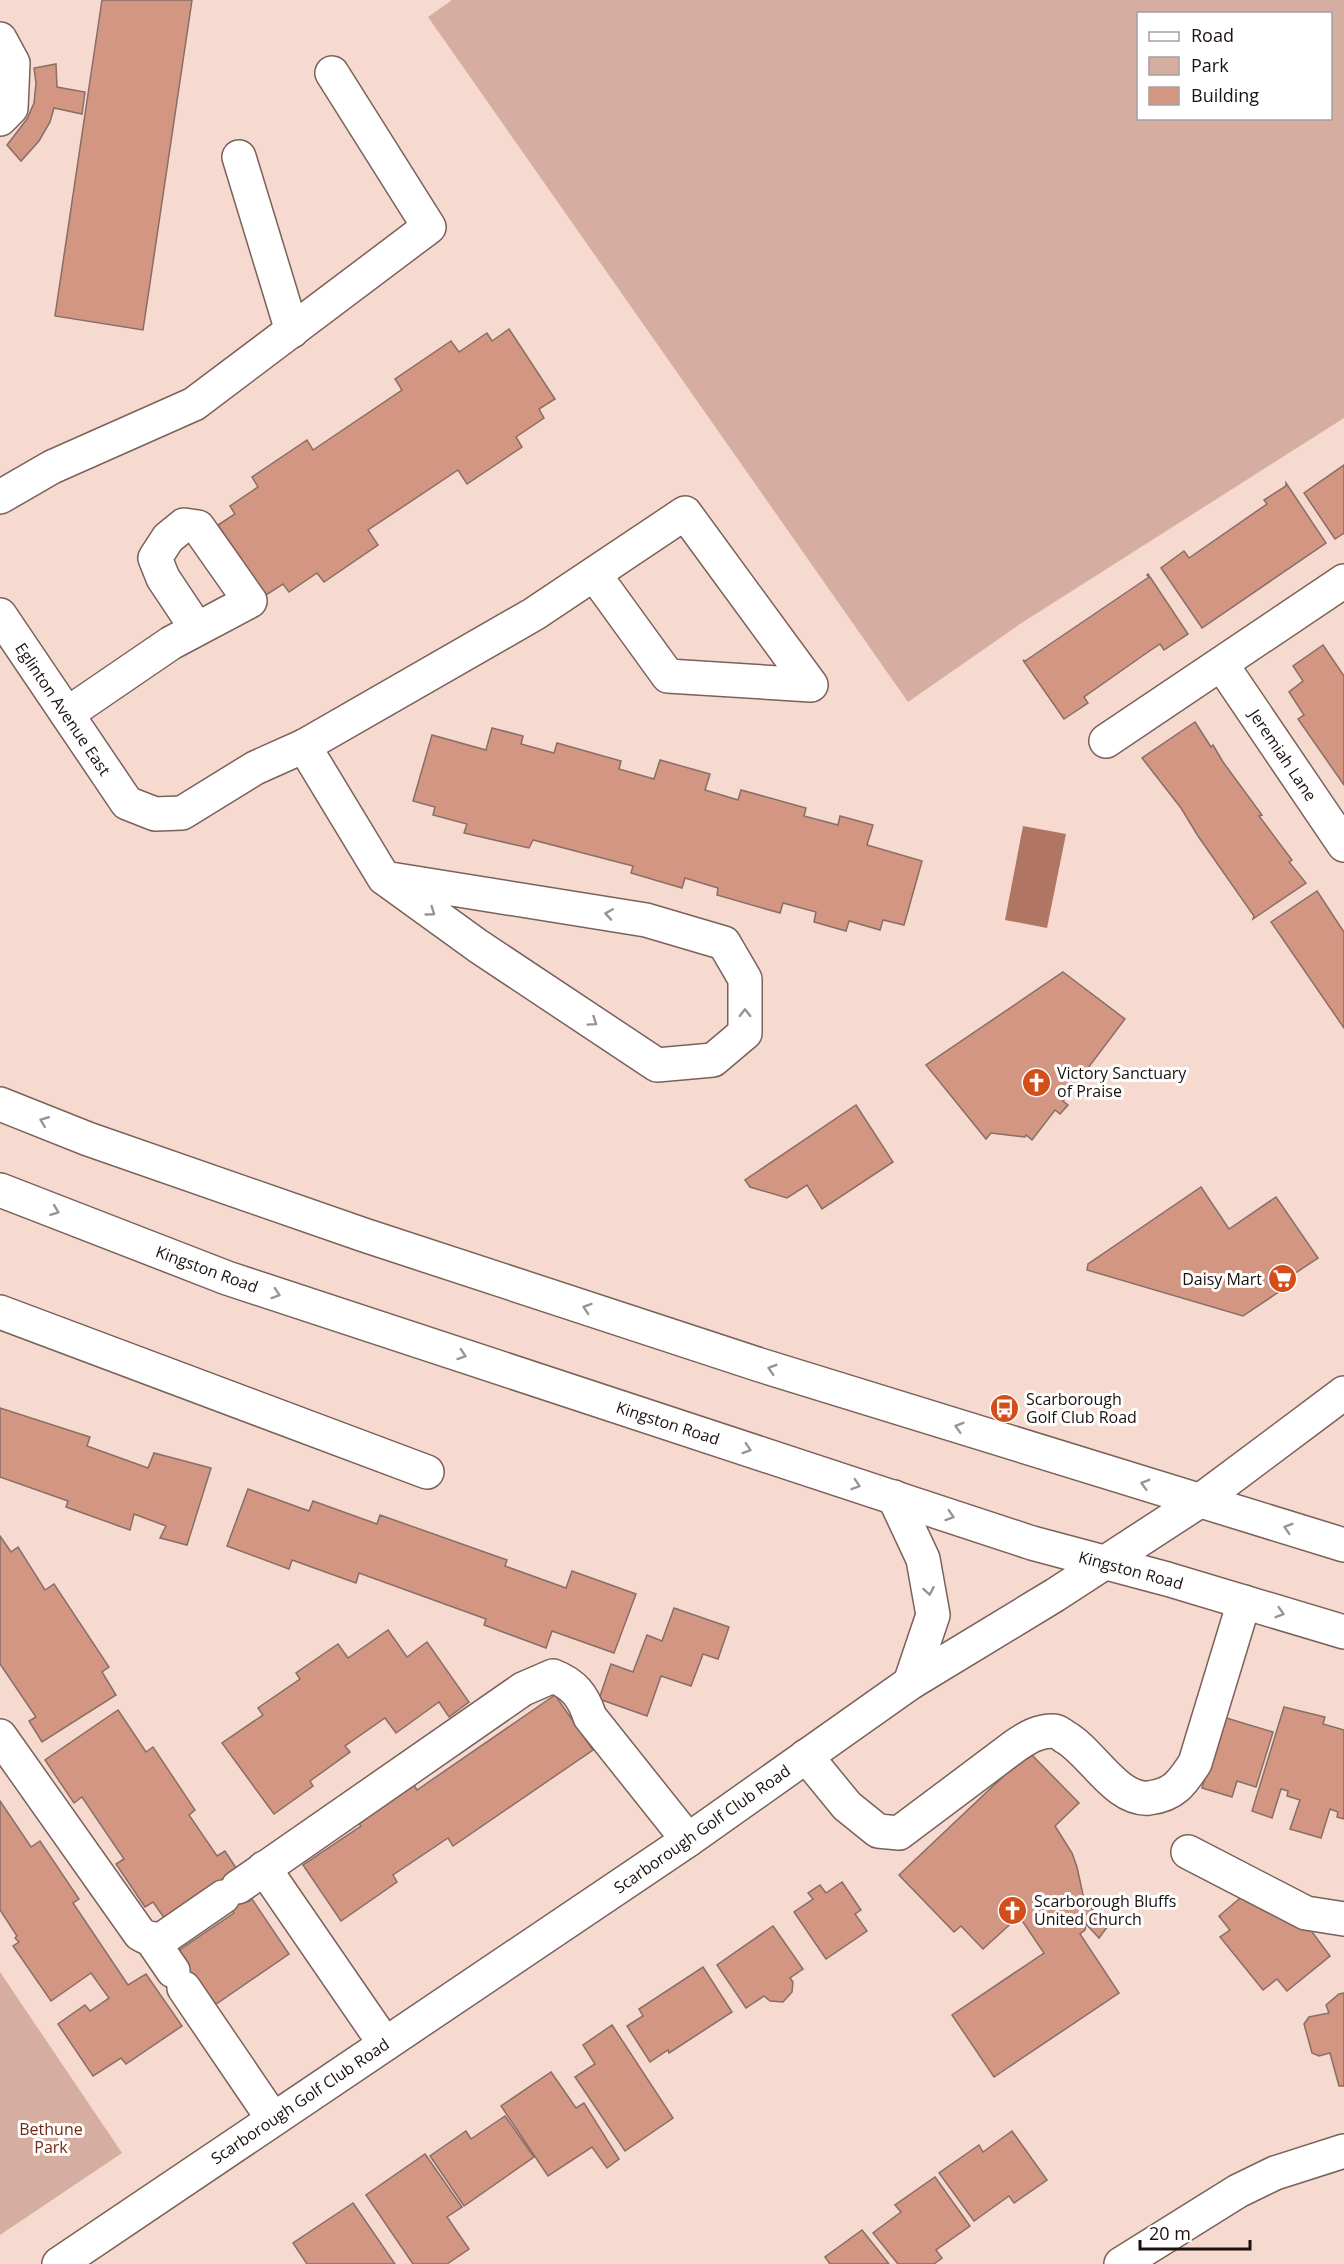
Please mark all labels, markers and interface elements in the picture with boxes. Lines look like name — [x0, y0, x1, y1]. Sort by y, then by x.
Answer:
legend — [1137, 12, 1332, 120]
text: Road — [1191, 23, 1234, 47]
text: Park — [1191, 53, 1229, 77]
text: Building — [1191, 83, 1259, 107]
street label: Eglinton Avenue East — [10, 638, 116, 780]
street label: Jeremiah Lane — [1243, 703, 1322, 805]
one-way arrow — [425, 905, 436, 916]
one-way arrow — [604, 909, 613, 921]
one-way arrow — [739, 1009, 751, 1018]
one-way arrow — [586, 1015, 597, 1026]
place label: Victory Sanctuary of Praise — [1057, 1062, 1187, 1102]
church icon: Victory Sanctuary of Praise — [1020, 1066, 1052, 1098]
one-way arrow — [39, 1116, 50, 1128]
one-way arrow — [48, 1204, 59, 1216]
street label: Kingston Road — [153, 1240, 261, 1298]
supermarket icon: Daisy Mart — [1267, 1263, 1299, 1295]
place label: Daisy Mart — [1182, 1268, 1262, 1290]
one-way arrow — [271, 1287, 281, 1299]
one-way arrow — [582, 1303, 593, 1316]
one-way arrow — [456, 1348, 467, 1360]
one-way arrow — [767, 1364, 778, 1376]
place label: Scarborough Golf Club Road — [1026, 1388, 1137, 1428]
bus stop icon: Scarborough Golf Club Road — [989, 1392, 1021, 1424]
street label: Kingston Road — [614, 1396, 722, 1450]
one-way arrow — [954, 1422, 965, 1434]
one-way arrow — [741, 1441, 752, 1454]
one-way arrow — [850, 1478, 861, 1490]
one-way arrow — [1140, 1479, 1151, 1491]
one-way arrow — [944, 1508, 955, 1521]
one-way arrow — [1283, 1523, 1294, 1535]
street label: Kingston Road — [1076, 1545, 1186, 1595]
one-way arrow — [922, 1586, 935, 1596]
one-way arrow — [1274, 1606, 1285, 1618]
street label: Scarborough Golf Club Road — [609, 1760, 795, 1898]
place label: Scarborough Bluffs United Church — [1034, 1890, 1177, 1930]
church icon: Scarborough Bluffs United Church — [997, 1894, 1029, 1926]
street label: Scarborough Golf Club Road — [206, 2033, 394, 2169]
park label: Bethune Park — [19, 2118, 83, 2158]
scale bar — [1140, 2213, 1250, 2251]
text: 20 m — [1149, 2221, 1191, 2245]

